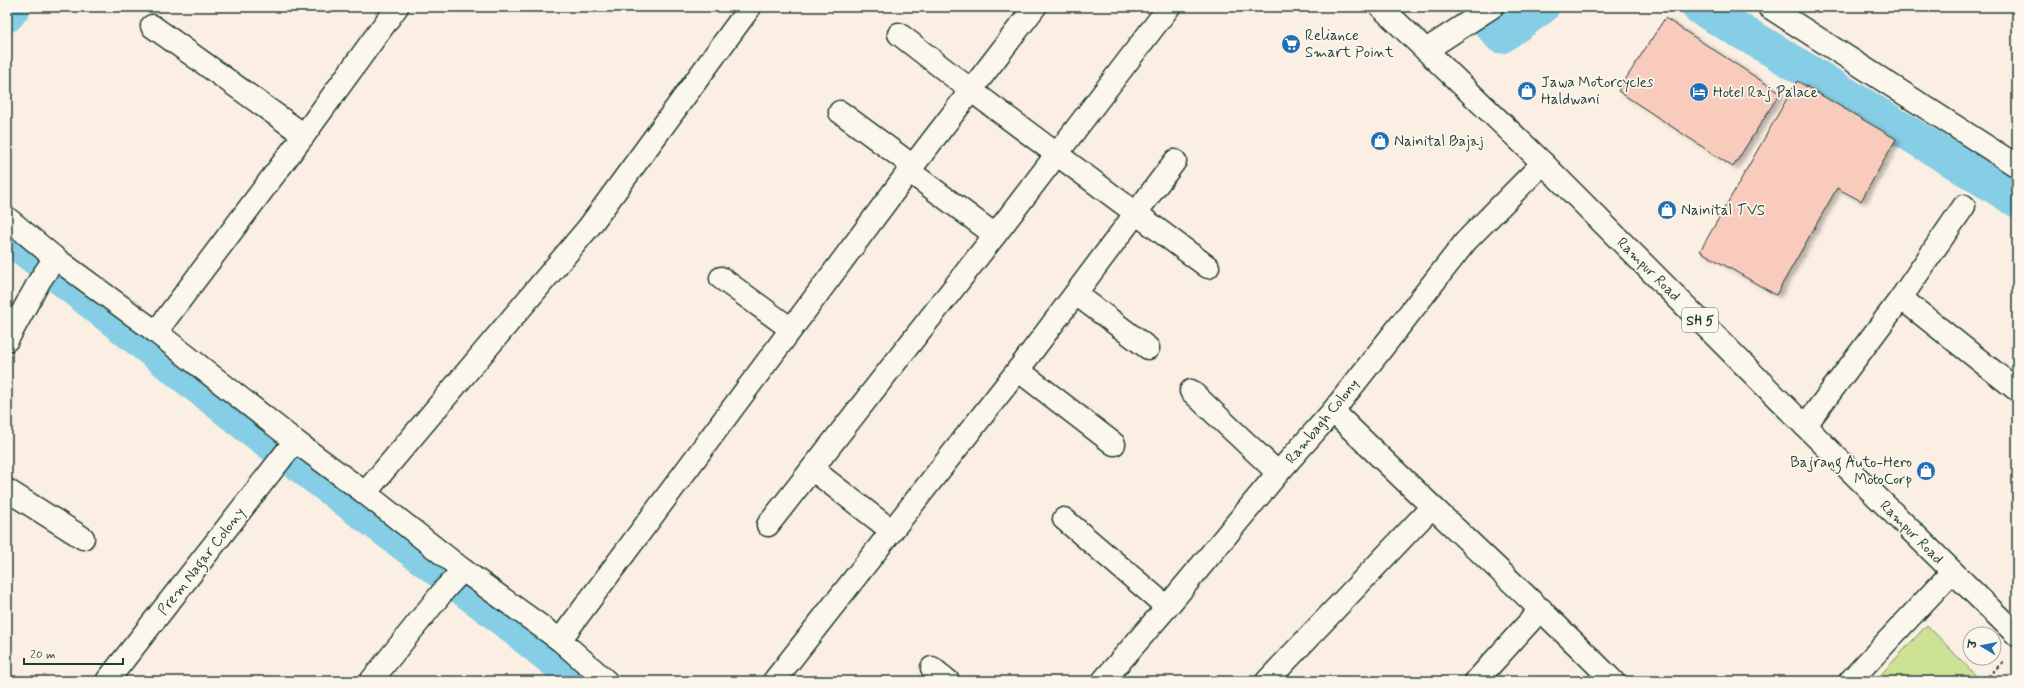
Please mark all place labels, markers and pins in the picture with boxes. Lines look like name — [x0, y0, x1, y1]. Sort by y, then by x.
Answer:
place label: Reliance Smart Point — [1305, 26, 1394, 63]
supermarket icon: Reliance Smart Point — [1280, 33, 1302, 55]
place label: Jawa Motorcycles Haldwani — [1541, 73, 1654, 110]
shop icon: Jawa Motorcycles Haldwani — [1516, 80, 1538, 102]
hotel icon: Hotel Raj Palace — [1688, 81, 1710, 103]
place label: Hotel Raj Palace — [1713, 83, 1818, 103]
shop icon: Nainital Bajaj — [1369, 130, 1391, 152]
place label: Nainital Bajaj — [1394, 132, 1484, 152]
shop icon: Nainital TVS — [1656, 199, 1678, 221]
place label: Nainital TVS — [1681, 201, 1765, 221]
place label: Bajrang Auto-Hero MotoCorp — [1790, 453, 1912, 490]
shop icon: Bajrang Auto-Hero MotoCorp — [1915, 460, 1937, 482]

